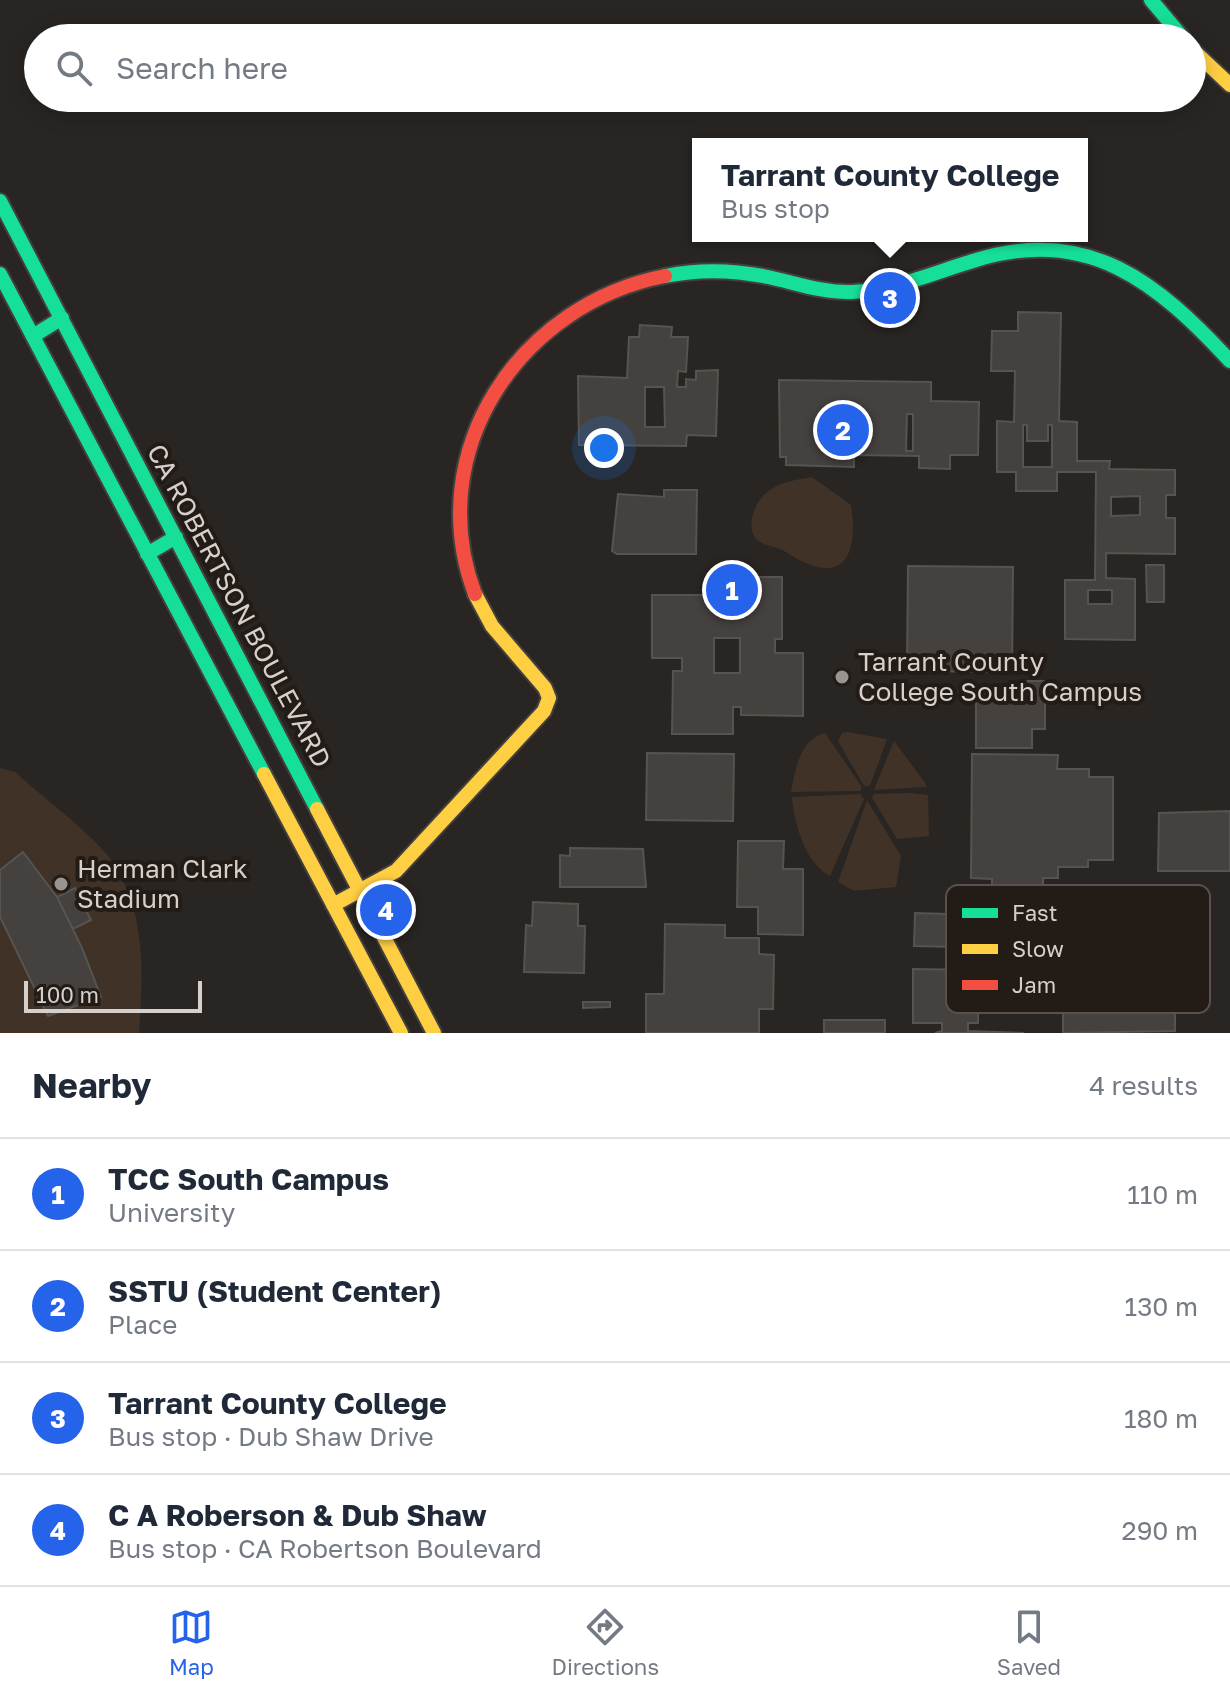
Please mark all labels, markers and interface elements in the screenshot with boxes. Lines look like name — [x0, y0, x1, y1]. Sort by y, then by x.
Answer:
search box — [24, 24, 1206, 112]
icon: search — [52, 46, 96, 90]
text: Search here — [116, 50, 288, 86]
popup — [692, 138, 1088, 242]
text: Tarrant County College — [721, 157, 1059, 193]
text: Bus stop — [721, 193, 830, 224]
pin: 3 — [864, 268, 916, 328]
pin: 2 — [817, 400, 869, 460]
your location — [584, 428, 624, 468]
street label: CA ROBERTSON BOULEVARD — [141, 439, 338, 773]
pin: 1 — [706, 560, 758, 620]
place label: Tarrant County College South Campus — [858, 646, 1142, 707]
marker: Tarrant County College South Campus — [833, 668, 851, 686]
place label: Herman Clark Stadium — [77, 853, 248, 914]
marker: Herman Clark Stadium — [52, 875, 70, 893]
pin: 4 — [360, 880, 412, 940]
legend — [946, 885, 1210, 1013]
text: Fast — [1012, 899, 1058, 926]
text: Slow — [1012, 935, 1064, 962]
text: Jam — [1012, 971, 1056, 998]
scale bar — [24, 977, 202, 1013]
text: 100 m — [36, 981, 99, 1008]
text: Nearby — [32, 1065, 152, 1105]
text: 4 results — [1089, 1070, 1198, 1101]
text: TCC South Campus — [108, 1161, 389, 1197]
text: 1 — [51, 1179, 65, 1210]
text: 110 m — [1127, 1179, 1198, 1210]
text: University — [108, 1197, 235, 1228]
text: SSTU (Student Center) — [108, 1273, 441, 1309]
text: 2 — [50, 1291, 66, 1322]
text: 130 m — [1125, 1291, 1198, 1322]
text: Place — [108, 1309, 177, 1340]
text: Tarrant County College — [108, 1385, 447, 1421]
text: 3 — [50, 1403, 66, 1434]
text: 180 m — [1124, 1403, 1198, 1434]
text: Bus stop · Dub Shaw Drive — [108, 1421, 433, 1452]
text: C A Roberson & Dub Shaw — [108, 1497, 487, 1533]
text: 4 — [50, 1515, 66, 1546]
text: 290 m — [1122, 1515, 1198, 1546]
text: Bus stop · CA Robertson Boulevard — [108, 1533, 542, 1564]
tab: Map — [169, 1605, 214, 1680]
tab: Directions — [552, 1605, 659, 1680]
tab: Saved — [997, 1605, 1061, 1680]

